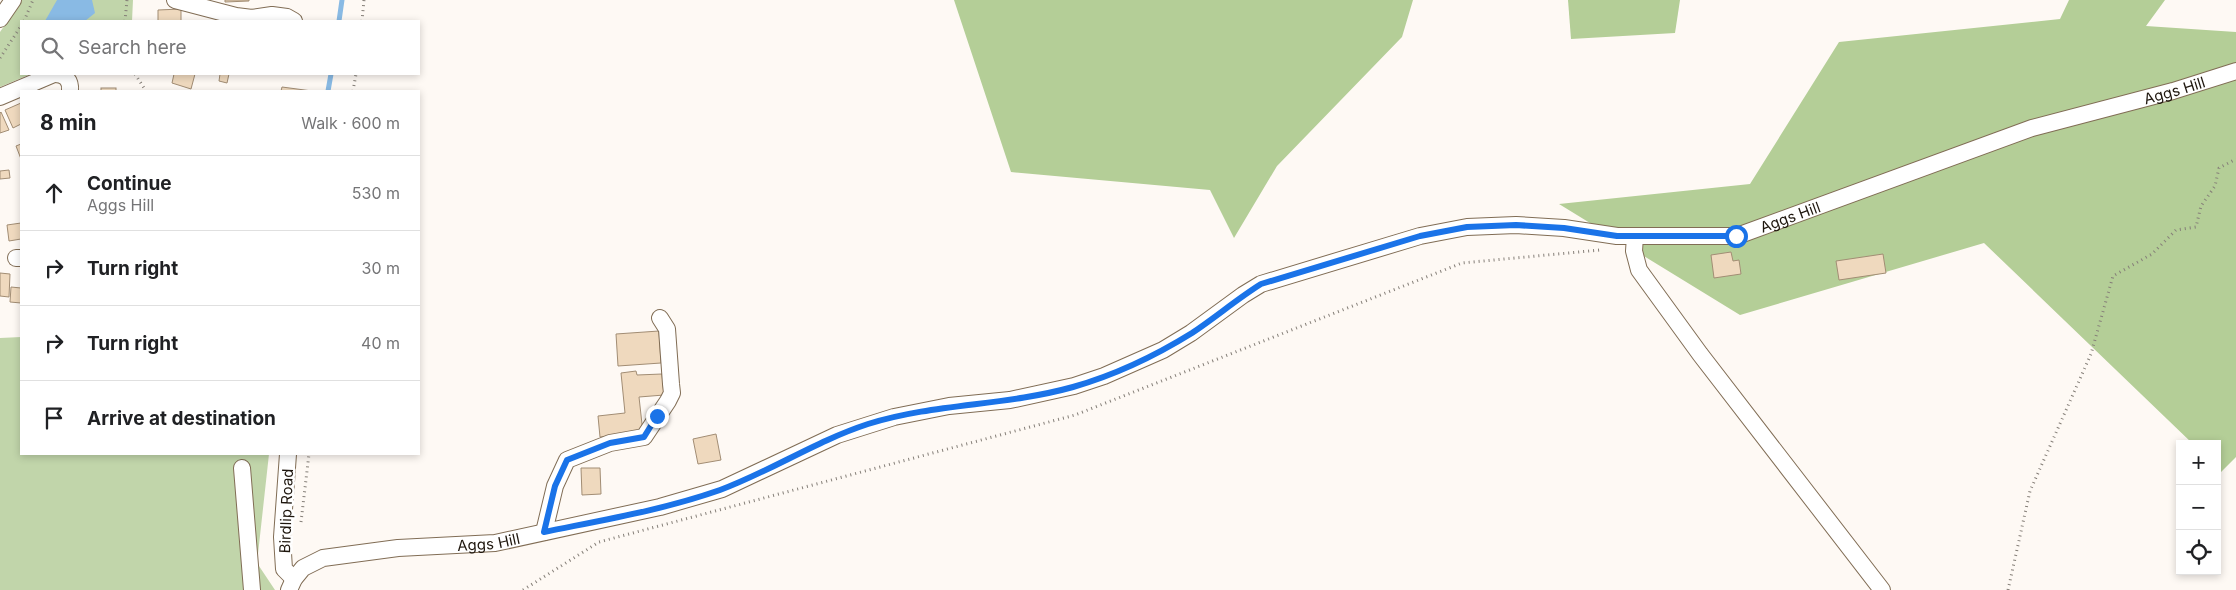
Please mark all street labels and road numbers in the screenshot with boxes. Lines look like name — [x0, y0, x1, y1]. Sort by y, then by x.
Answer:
street label: Aggs Hill — [2142, 72, 2207, 108]
street label: Aggs Hill — [1757, 197, 1823, 236]
street label: Birdlip Road — [275, 468, 297, 554]
street label: Aggs Hill — [457, 528, 521, 554]

